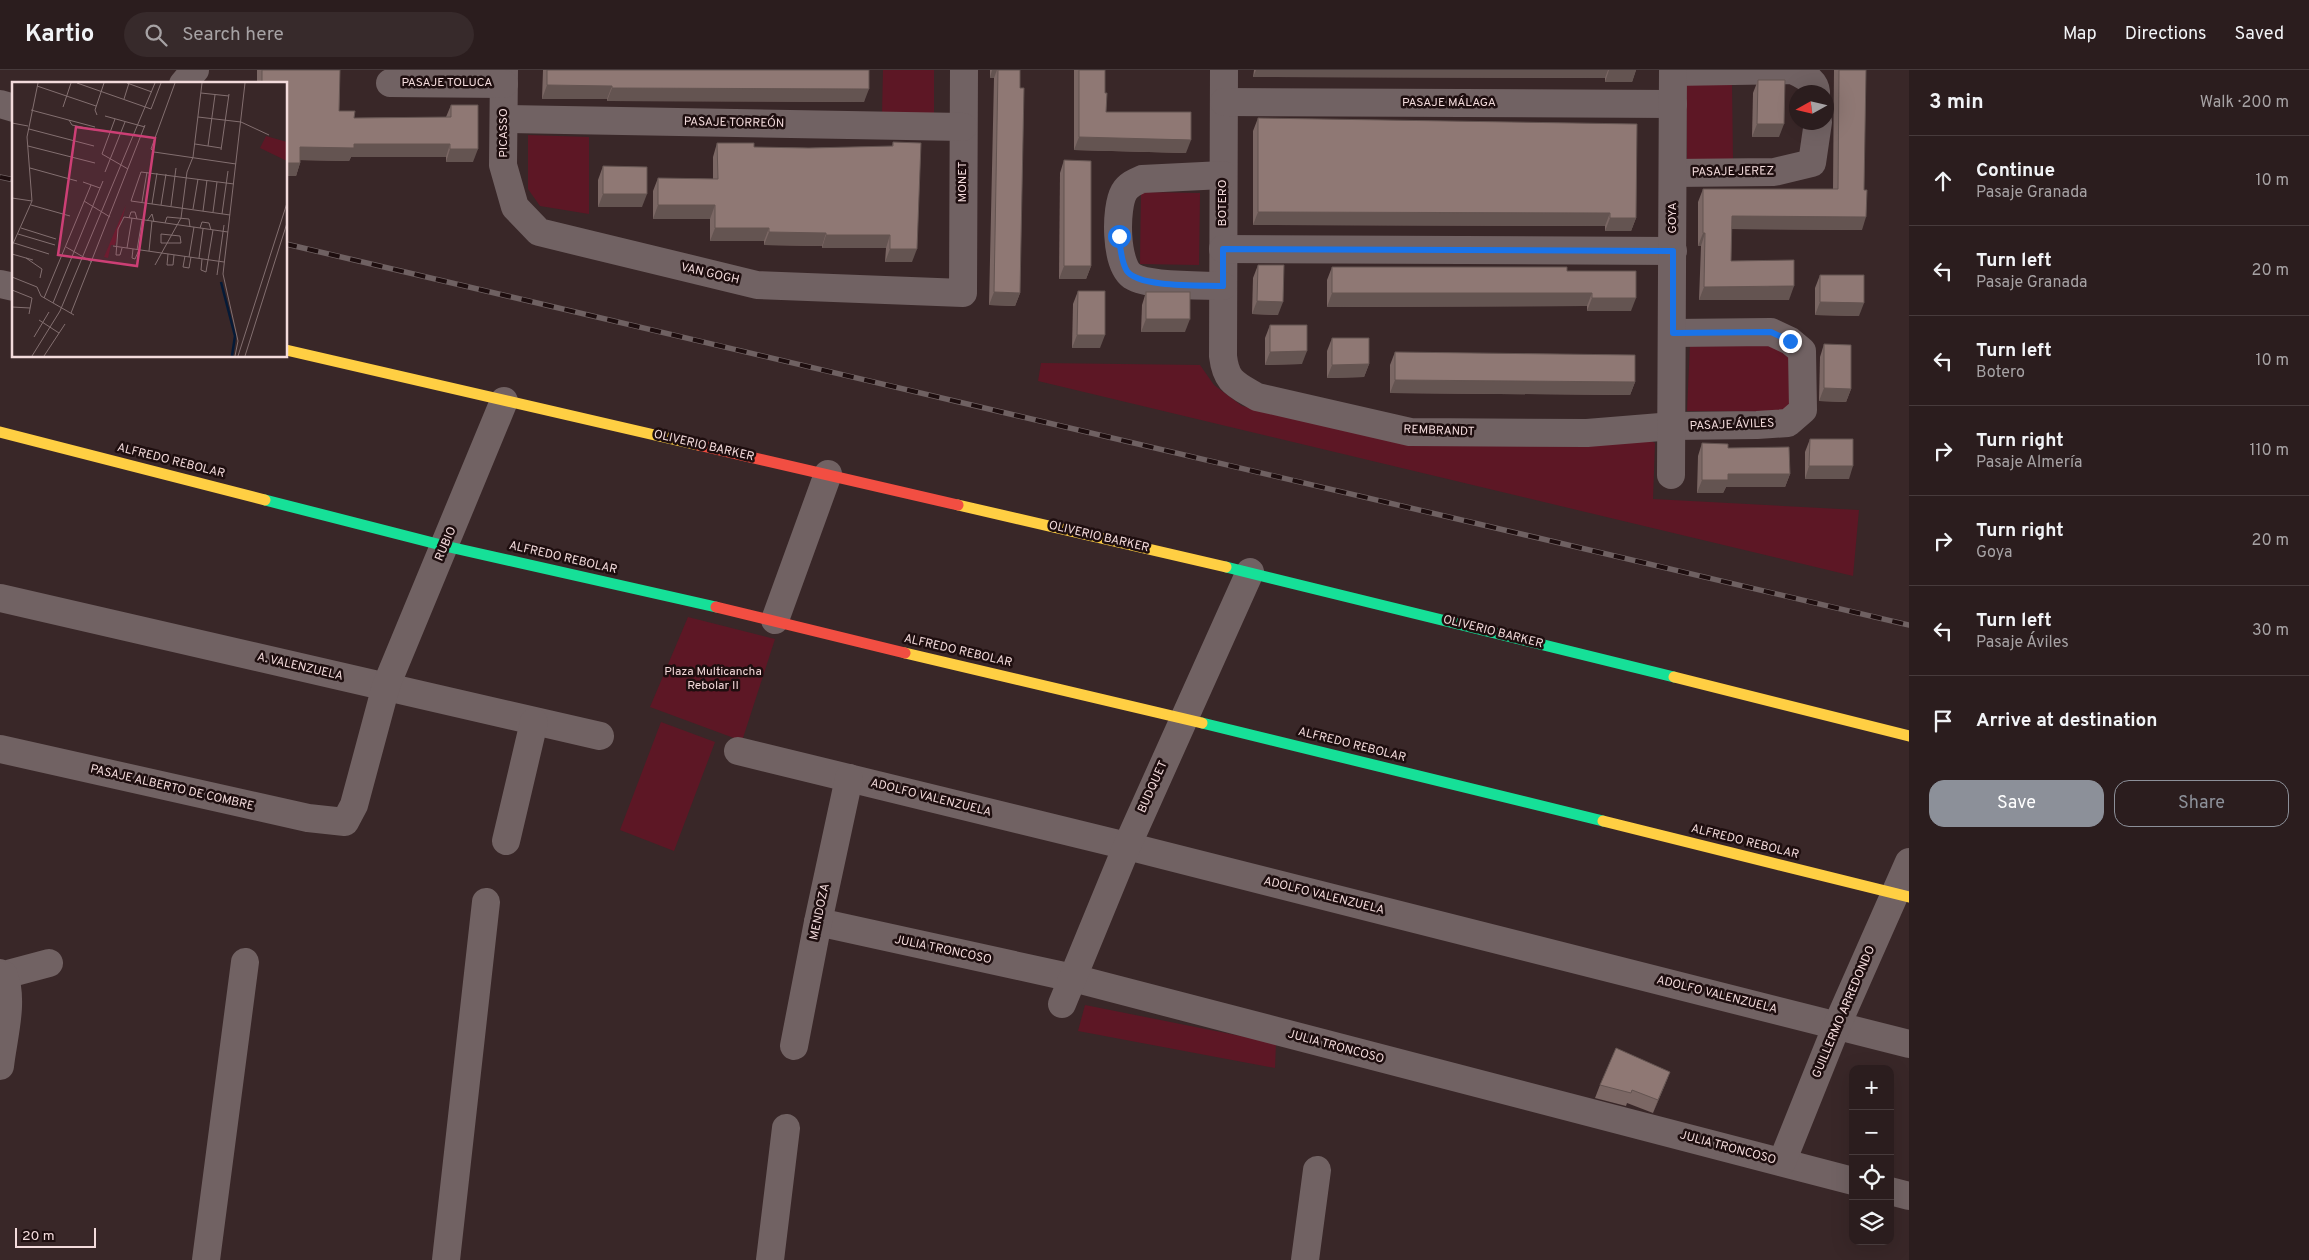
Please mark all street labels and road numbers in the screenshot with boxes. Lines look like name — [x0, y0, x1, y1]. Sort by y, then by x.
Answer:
street label: PASAJE TOLUCA — [401, 75, 493, 91]
street label: PASAJE MÁLAGA — [1402, 95, 1496, 111]
street label: PICASSO — [496, 108, 512, 158]
street label: PASAJE TORREÓN — [684, 114, 784, 132]
street label: MONET — [955, 162, 971, 202]
street label: PASAJE JEREZ — [1692, 163, 1774, 181]
street label: BOTERO — [1215, 180, 1231, 226]
street label: GOYA — [1665, 202, 1681, 234]
street label: VAN GOGH — [679, 259, 741, 289]
street label: PASAJE ÁVILES — [1689, 416, 1775, 434]
street label: REMBRANDT — [1403, 422, 1475, 440]
street label: OLIVERIO BARKER — [652, 427, 756, 465]
street label: ALFREDO REBOLAR — [115, 440, 227, 482]
street label: OLIVERIO BARKER — [1047, 518, 1151, 556]
street label: RUBIO — [432, 524, 460, 564]
street label: ALFREDO REBOLAR — [507, 538, 619, 578]
street label: OLIVERIO BARKER — [1441, 612, 1545, 652]
street label: ALFREDO REBOLAR — [902, 631, 1014, 671]
street label: A. VALENZUELA — [255, 649, 345, 685]
street label: ALFREDO REBOLAR — [1296, 724, 1408, 766]
street label: BUDQUET — [1134, 758, 1172, 816]
street label: PASAJE ALBERTO DE COMBRE — [89, 761, 255, 815]
street label: ADOLFO VALENZUELA — [869, 775, 993, 821]
street label: ALFREDO REBOLAR — [1689, 821, 1801, 863]
street label: ADOLFO VALENZUELA — [1262, 873, 1386, 919]
street label: MENDOZA — [806, 882, 834, 942]
street label: JULIA TRONCOSO — [893, 932, 993, 968]
street label: GUILLERMO ARREDONDO — [1809, 943, 1879, 1081]
street label: ADOLFO VALENZUELA — [1655, 972, 1779, 1018]
street label: JULIA TRONCOSO — [1286, 1026, 1386, 1068]
street label: JULIA TRONCOSO — [1678, 1127, 1778, 1169]

